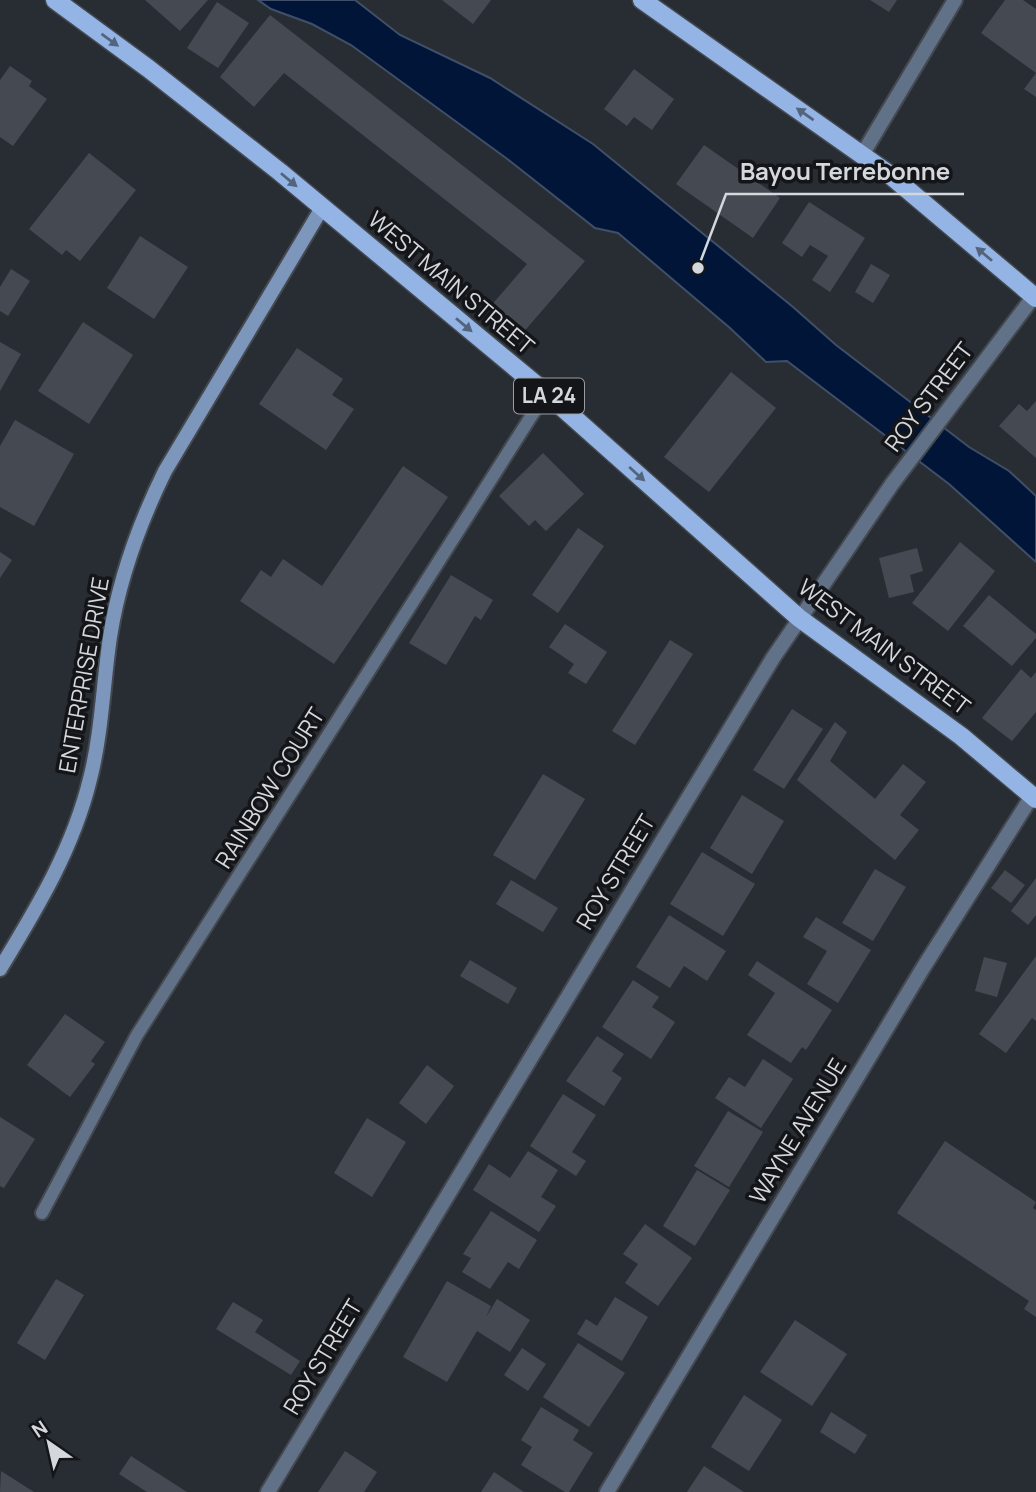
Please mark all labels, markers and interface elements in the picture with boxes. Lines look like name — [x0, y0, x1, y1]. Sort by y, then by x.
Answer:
one-way arrow — [101, 33, 119, 47]
one-way arrow — [796, 107, 814, 121]
callout: Bayou Terrebonne — [726, 149, 964, 194]
text: Bayou Terrebonne — [740, 154, 950, 187]
one-way arrow — [281, 172, 298, 187]
street label: WEST MAIN STREET — [362, 203, 542, 361]
one-way arrow — [975, 246, 993, 262]
one-way arrow — [455, 318, 473, 333]
street label: ROY STREET — [877, 335, 980, 458]
road number: LA 24 — [514, 378, 584, 414]
one-way arrow — [628, 465, 645, 481]
street label: WEST MAIN STREET — [792, 571, 977, 722]
street label: ENTERPRISE DRIVE — [50, 574, 116, 775]
street label: RAINBOW COURT — [207, 701, 332, 874]
street label: ROY STREET — [568, 808, 662, 935]
street label: WAYNE AVENUE — [741, 1052, 853, 1209]
street label: ROY STREET — [275, 1293, 369, 1420]
north arrow — [14, 1408, 84, 1478]
text: N — [27, 1414, 52, 1444]

